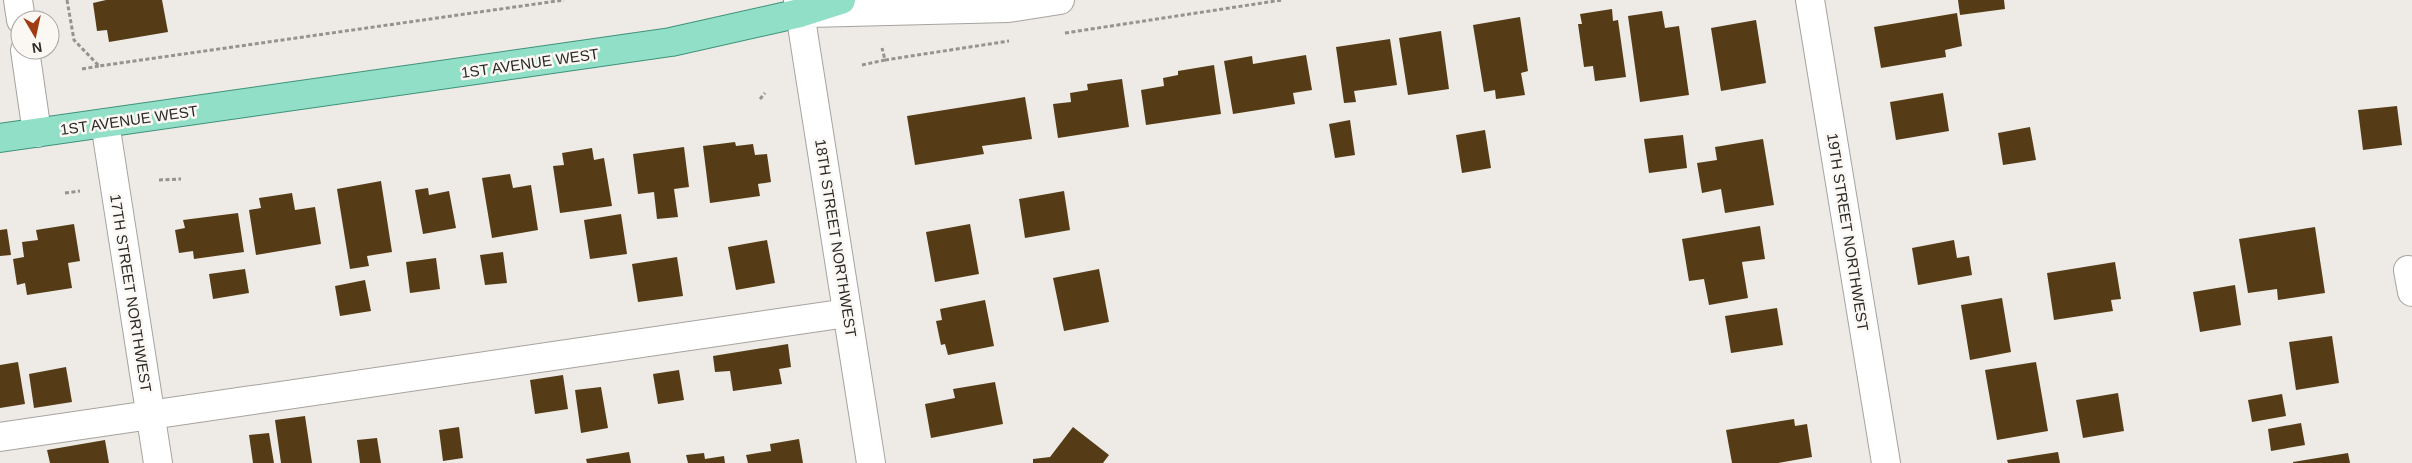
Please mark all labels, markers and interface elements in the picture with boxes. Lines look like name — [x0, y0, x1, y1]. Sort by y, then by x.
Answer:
north arrow — [10, 10, 60, 60]
text: N — [31, 39, 43, 57]
street label: 1ST AVENUE WEST — [460, 45, 600, 81]
street label: 1ST AVENUE WEST — [59, 102, 199, 138]
street label: 19TH STREET NORTHWEST — [1824, 132, 1872, 332]
street label: 18TH STREET NORTHWEST — [812, 138, 860, 338]
street label: 17TH STREET NORTHWEST — [107, 193, 155, 393]

